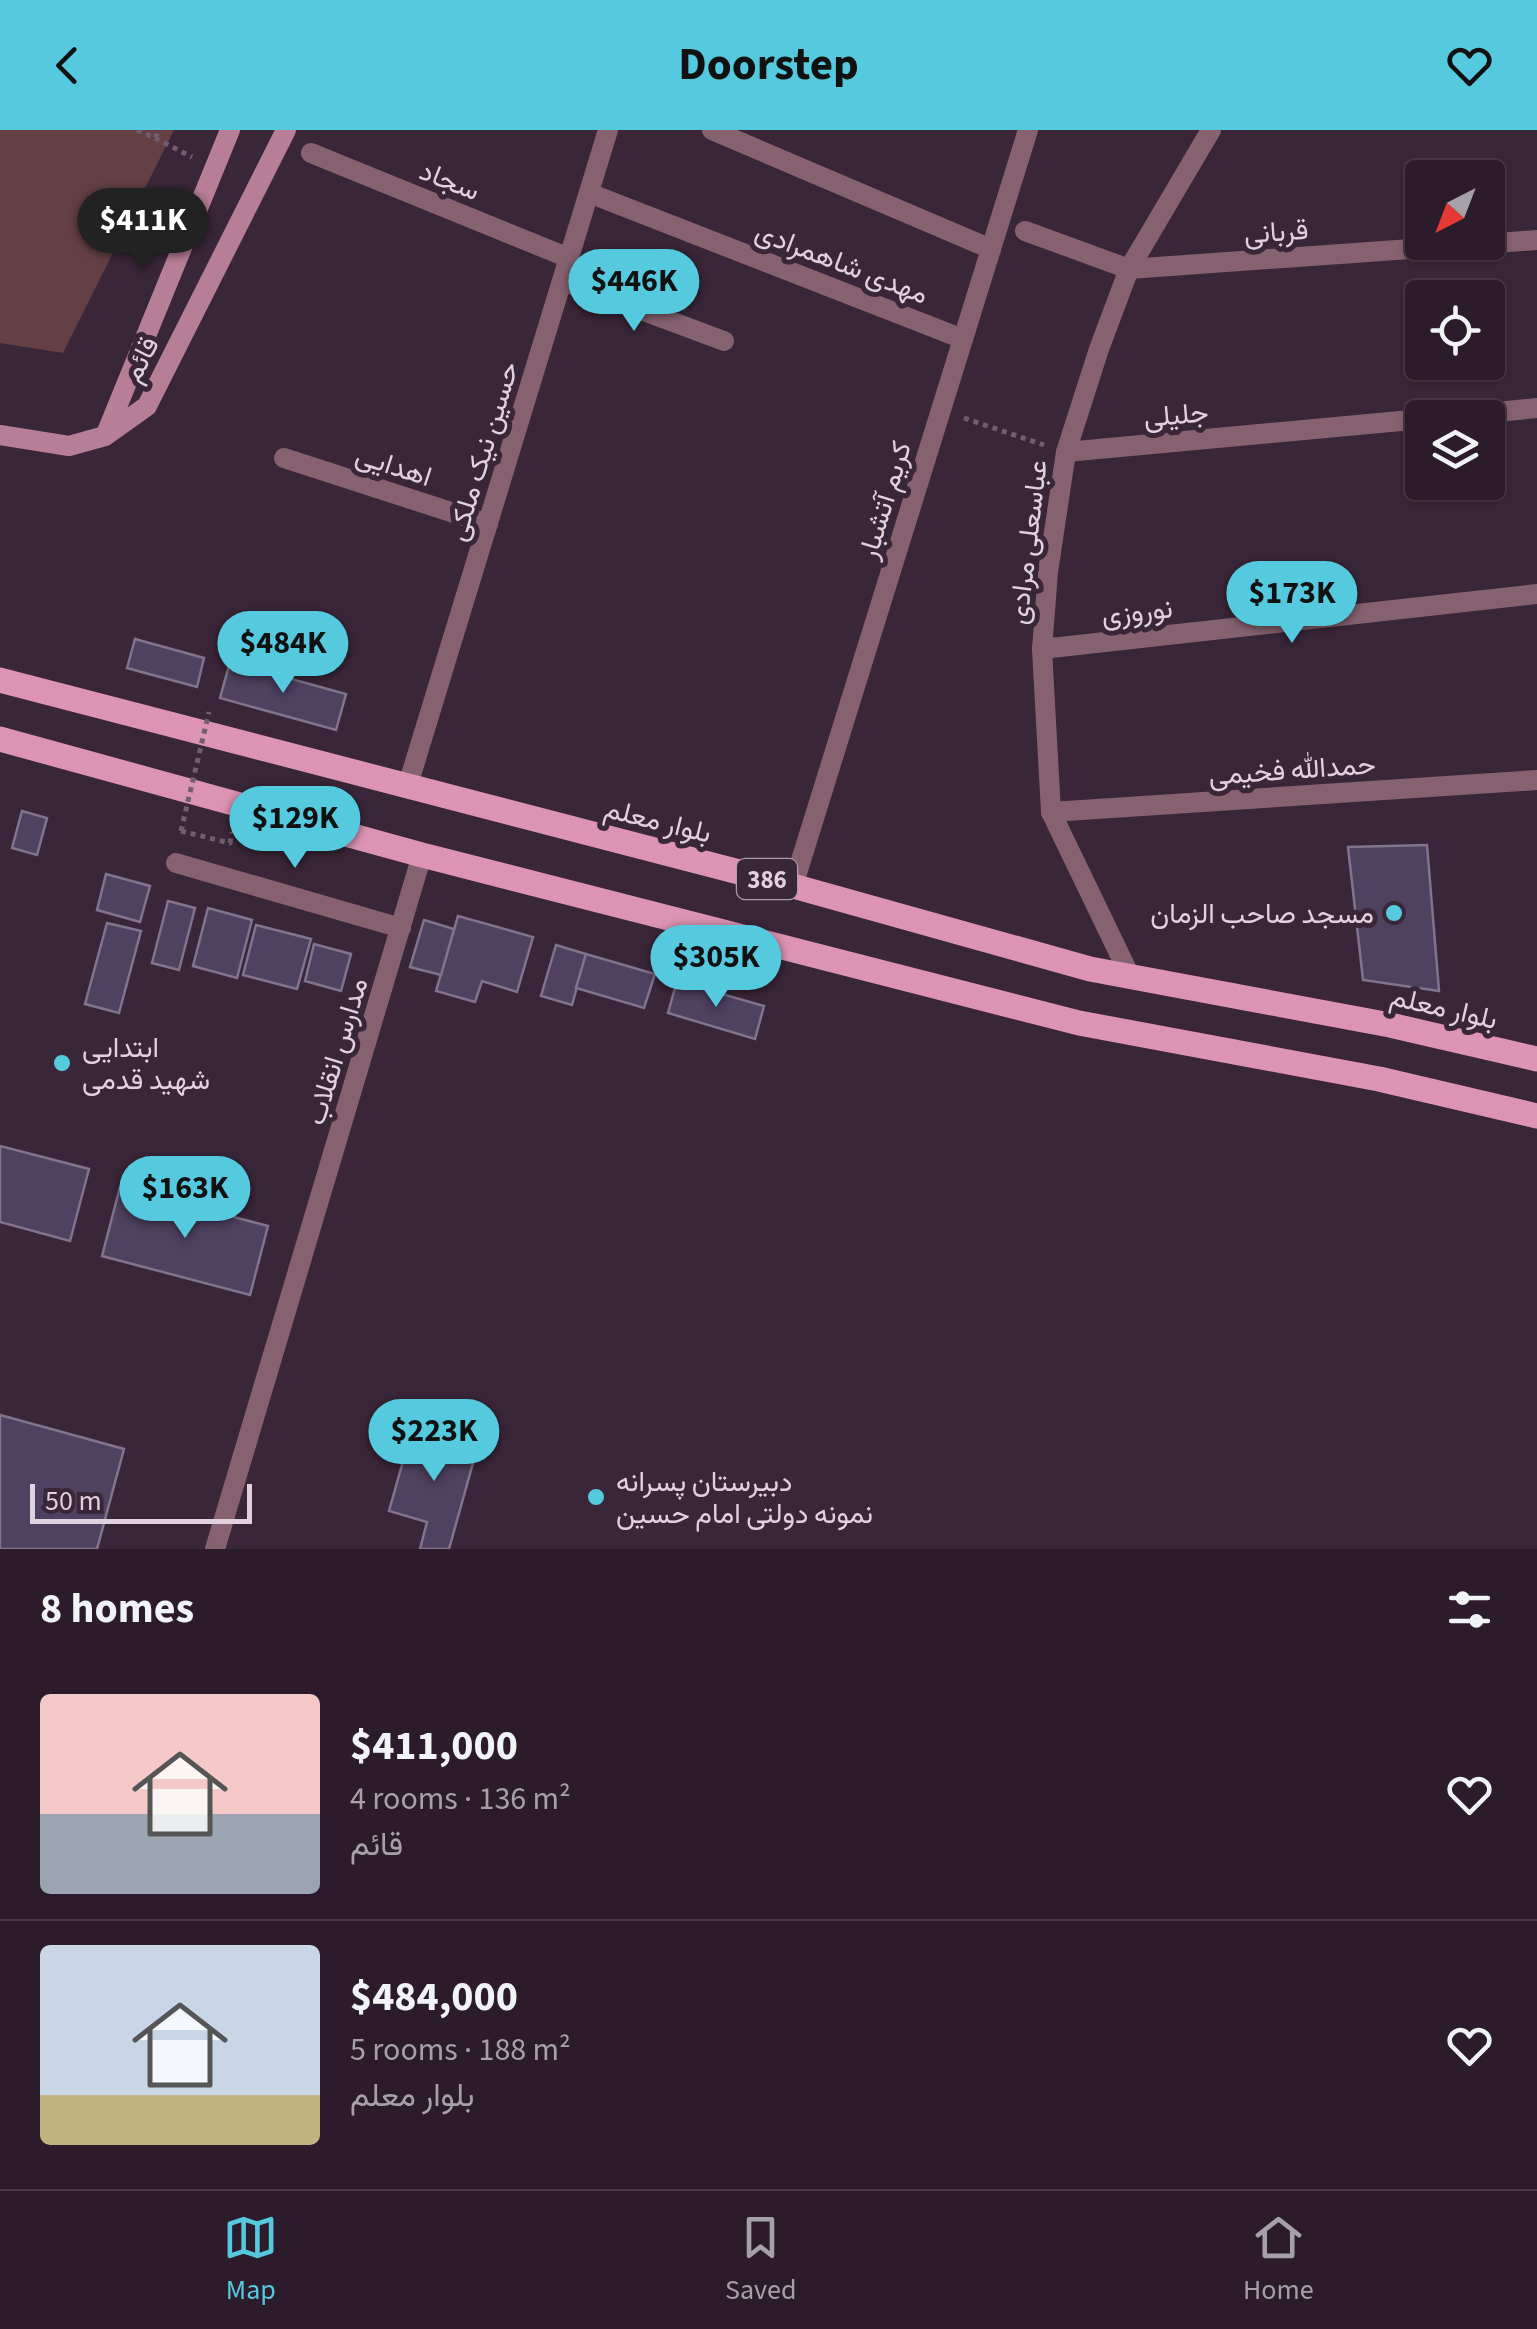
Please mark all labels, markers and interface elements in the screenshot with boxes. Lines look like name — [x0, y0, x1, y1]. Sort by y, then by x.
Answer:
text: Doorstep — [678, 33, 859, 97]
icon: back — [40, 38, 95, 93]
icon: heart — [1442, 38, 1497, 93]
street label: سجاد — [413, 151, 486, 211]
north arrow — [1405, 160, 1505, 260]
map controls — [1405, 160, 1505, 500]
pin: $411K — [73, 188, 213, 273]
text: $411K — [99, 197, 187, 243]
street label: قربانی — [1242, 210, 1310, 254]
street label: مهدی شاهمرادی — [749, 212, 934, 314]
pin: $446K — [564, 249, 704, 334]
text: $446K — [590, 258, 678, 304]
button: locate — [1405, 280, 1505, 380]
street label: قائم — [113, 330, 169, 389]
street label: حسین نیک ملکی — [437, 357, 529, 546]
street label: جلیلی — [1142, 392, 1210, 438]
button: layers — [1405, 400, 1505, 500]
street label: اهدایی — [350, 435, 437, 497]
street label: کریم آتشبار — [848, 436, 922, 565]
street label: عباسعلی مرادی — [998, 457, 1058, 627]
pin: $173K — [1222, 561, 1362, 646]
text: $173K — [1248, 570, 1336, 616]
street label: نوروزی — [1100, 588, 1175, 636]
pin: $484K — [213, 611, 353, 696]
text: $484K — [239, 620, 327, 666]
street label: حمدالله فخیمی — [1207, 744, 1377, 796]
pin: $129K — [225, 786, 365, 871]
street label: بلوار معلم — [600, 788, 715, 854]
text: $129K — [251, 795, 339, 841]
road number: 386 — [737, 859, 797, 899]
place label: مسجد صاحب الزمان — [1150, 894, 1374, 934]
marker: مسجد صاحب الزمان — [1383, 902, 1405, 924]
pin: $305K — [646, 925, 786, 1010]
text: $305K — [672, 934, 760, 980]
street label: مدارس انقلاب — [296, 973, 378, 1130]
street label: بلوار معلم — [1386, 976, 1501, 1040]
place label: ابتدایی شهید قدمی — [82, 1028, 210, 1100]
marker: ابتدایی شهید قدمی — [51, 1052, 73, 1074]
pin: $163K — [115, 1156, 255, 1241]
text: $163K — [141, 1165, 229, 1211]
pin: $223K — [364, 1399, 504, 1484]
text: $223K — [390, 1408, 478, 1454]
place label: دبیرستان پسرانه نمونه دولتی امام حسین — [616, 1462, 873, 1534]
scale bar — [30, 1479, 252, 1524]
text: 50 m — [45, 1481, 102, 1521]
marker: دبیرستان پسرانه نمونه دولتی امام حسین — [585, 1486, 607, 1508]
text: 8 homes — [40, 1579, 194, 1639]
icon: filters — [1442, 1582, 1497, 1637]
text: $411,000 — [350, 1716, 518, 1776]
icon: home — [120, 1734, 240, 1854]
icon: heart — [1442, 1767, 1497, 1822]
text: 4 rooms · 136 m² — [350, 1776, 571, 1822]
text: قائم — [350, 1822, 403, 1868]
text: $484,000 — [350, 1967, 518, 2027]
icon: home — [120, 1985, 240, 2105]
icon: heart — [1442, 2018, 1497, 2073]
text: 5 rooms · 188 m² — [350, 2027, 571, 2073]
text: بلوار معلم — [350, 2073, 474, 2119]
tab: Map — [223, 2210, 278, 2310]
tab: Saved — [725, 2210, 796, 2310]
tab: Home — [1243, 2210, 1314, 2310]

